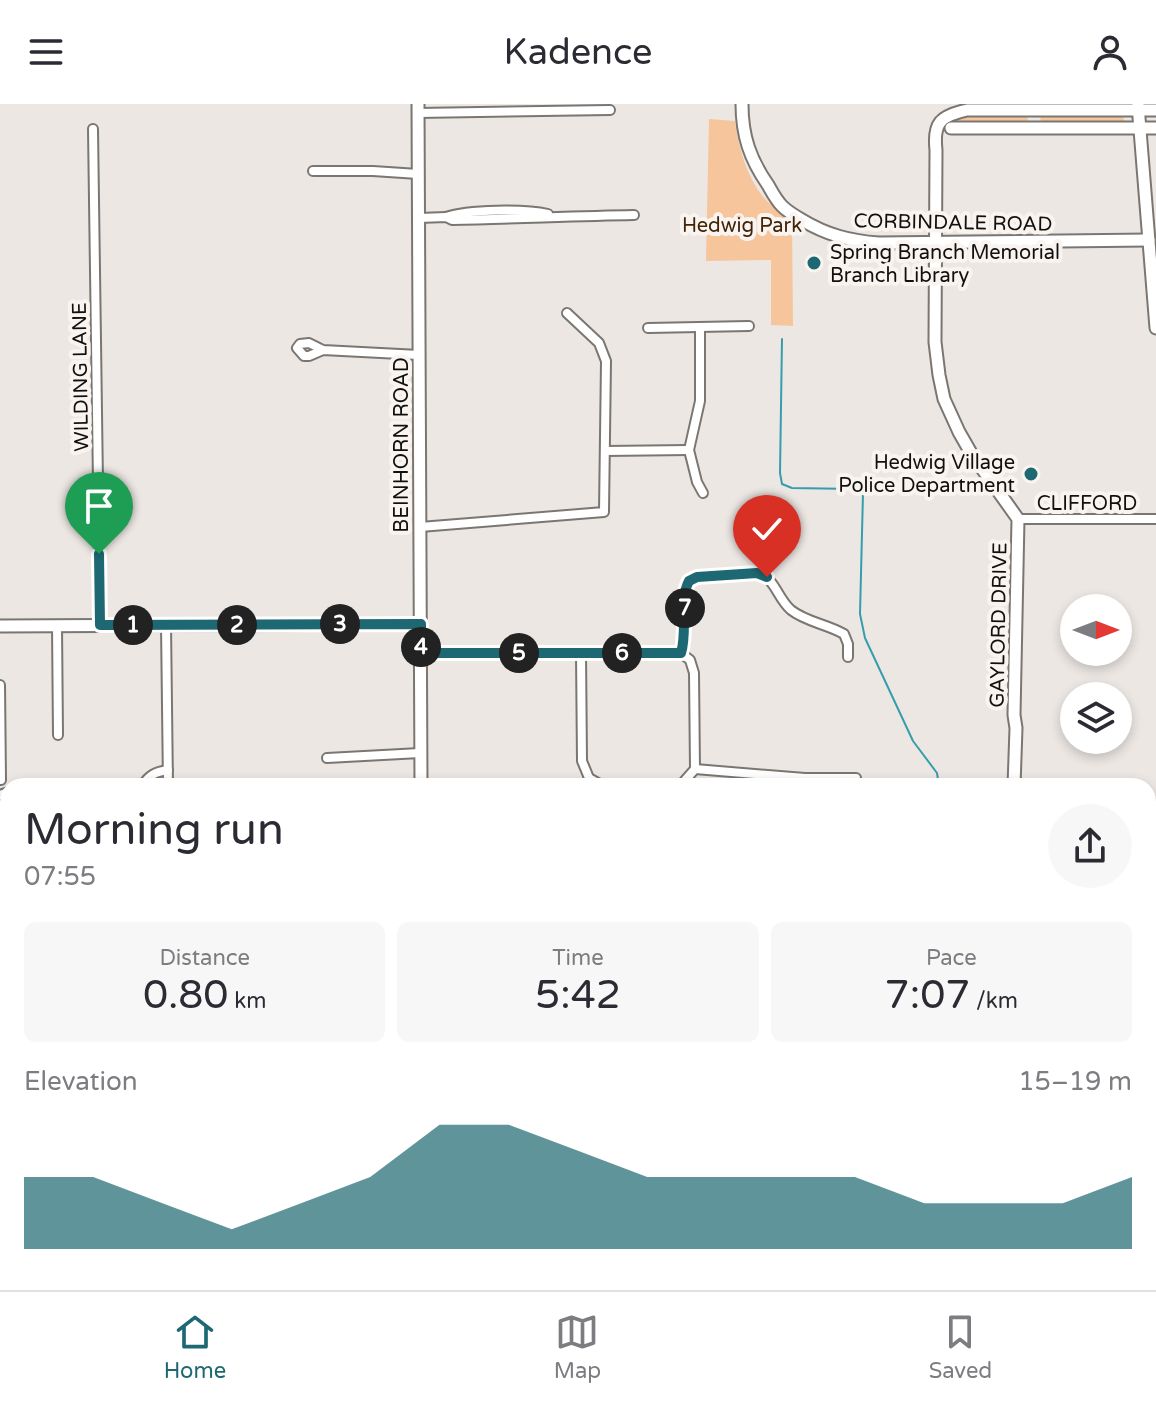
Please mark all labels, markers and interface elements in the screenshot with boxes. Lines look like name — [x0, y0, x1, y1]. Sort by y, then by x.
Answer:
icon: menu — [24, 30, 68, 74]
icon: person — [1088, 30, 1132, 74]
text: Kadence — [504, 31, 652, 74]
street label: CORBINDALE ROAD — [853, 209, 1053, 237]
park label: Hedwig Park — [682, 214, 802, 238]
place label: Spring Branch Memorial Branch Library — [830, 241, 1060, 288]
marker: Spring Branch Memorial Branch Library — [805, 254, 823, 272]
street label: WILDING LANE — [68, 302, 94, 452]
street label: BEINHORN ROAD — [390, 357, 414, 533]
place label: Hedwig Village Police Department — [838, 451, 1015, 498]
marker: Hedwig Village Police Department — [1022, 465, 1040, 483]
pin — [65, 472, 133, 554]
icon: arrive — [77, 484, 121, 528]
street label: CLIFFORD — [1037, 492, 1137, 516]
pin — [733, 495, 801, 577]
icon: check — [745, 507, 789, 551]
street label: GAYLORD DRIVE — [986, 542, 1012, 708]
pin: 7 — [665, 588, 705, 628]
north arrow — [1060, 594, 1132, 666]
map controls — [1060, 594, 1132, 754]
text: 7 — [678, 595, 692, 621]
pin: 3 — [320, 604, 360, 644]
pin: 1 — [113, 605, 153, 645]
pin: 2 — [217, 605, 257, 645]
text: 3 — [333, 611, 347, 637]
text: 1 — [126, 612, 140, 638]
text: 2 — [230, 612, 244, 638]
pin: 4 — [401, 627, 441, 667]
pin: 5 — [499, 633, 539, 673]
pin: 6 — [602, 633, 642, 673]
text: 4 — [414, 634, 428, 660]
text: 5 — [512, 640, 526, 666]
text: 6 — [615, 640, 629, 666]
button: layers — [1060, 682, 1132, 754]
text: Morning run — [24, 804, 284, 857]
button: share — [1048, 804, 1132, 888]
text: 07:55 — [24, 861, 96, 892]
text: Distance — [159, 945, 250, 971]
text: Time — [552, 945, 604, 971]
text: Pace — [926, 945, 977, 971]
text: 0.80 — [143, 971, 228, 1019]
text: 5:42 — [535, 971, 621, 1019]
text: 7:07 — [885, 971, 970, 1019]
text: km — [228, 988, 266, 1014]
text: /km — [970, 988, 1018, 1014]
text: Elevation — [24, 1066, 138, 1097]
text: 15–19 m — [1018, 1066, 1132, 1097]
tab: Home — [164, 1310, 226, 1384]
tab: Map — [554, 1310, 601, 1384]
tab: Saved — [929, 1310, 992, 1384]

